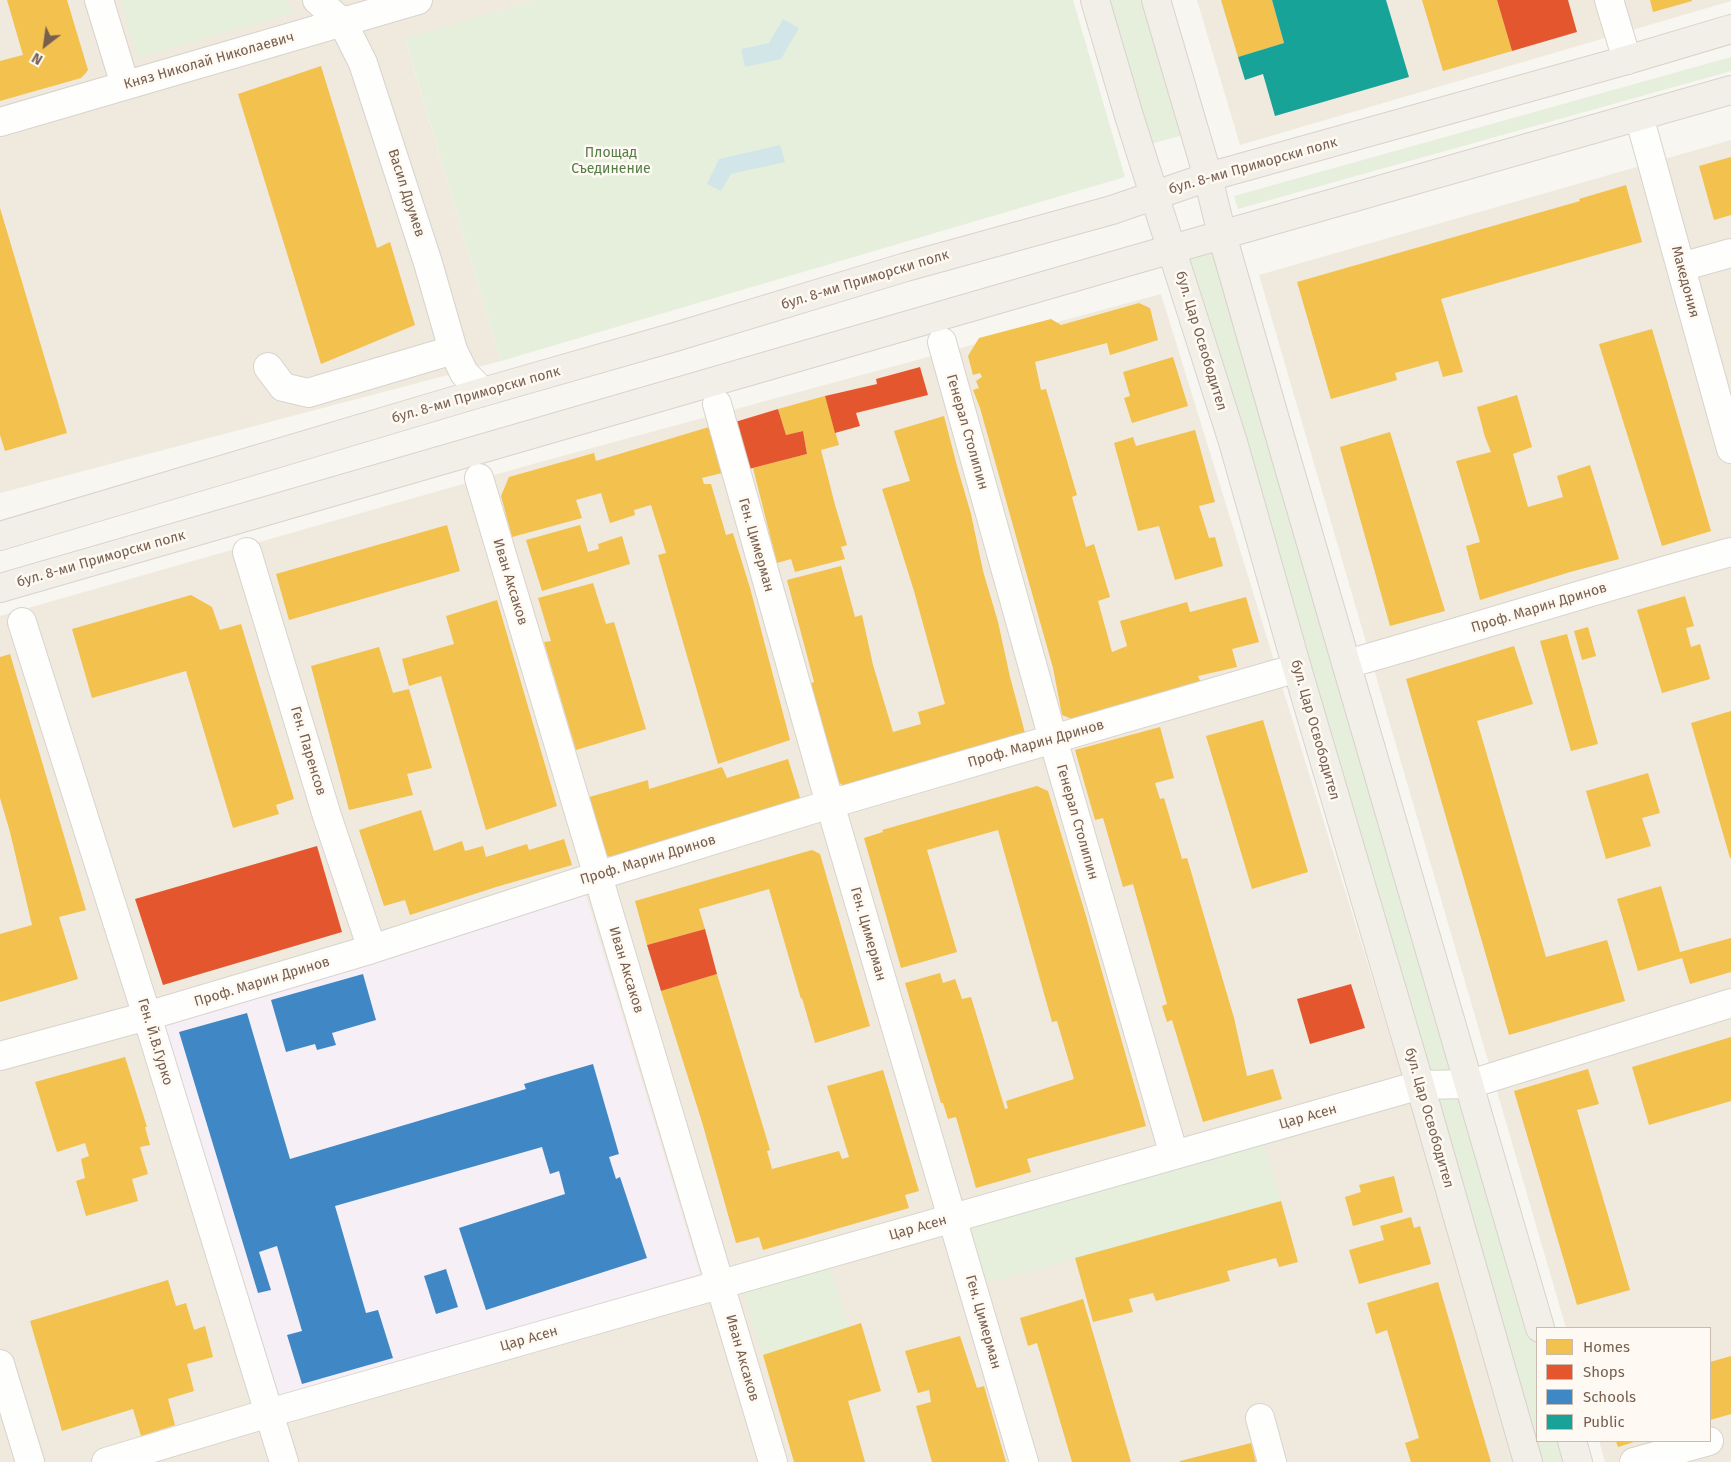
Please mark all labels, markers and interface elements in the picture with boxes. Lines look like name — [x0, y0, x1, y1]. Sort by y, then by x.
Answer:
north arrow — [20, 20, 70, 70]
street label: Княз Николай Николаевич — [122, 29, 296, 93]
text: N — [29, 49, 46, 68]
street label: бул. 8-ми Приморски полк — [1167, 134, 1339, 198]
park label: Площад Съединение — [571, 145, 651, 178]
street label: Васил Друмев — [384, 147, 428, 239]
street label: Македония — [1667, 244, 1703, 320]
street label: бул. 8-ми Приморски полк — [779, 246, 951, 314]
street label: бул. Цар Освободител — [1172, 269, 1230, 413]
street label: бул. 8-ми Приморски полк — [390, 363, 562, 427]
street label: Генерал Столипин — [942, 372, 992, 492]
street label: Ген. Цимерман — [735, 496, 777, 594]
street label: бул. 8-ми Приморски полк — [15, 527, 187, 591]
street label: Иван Аксаков — [489, 537, 531, 627]
street label: Проф. Марин Дринов — [1469, 579, 1609, 637]
street label: бул. Цар Освободител — [1287, 658, 1343, 802]
street label: Ген. Паренсов — [286, 704, 330, 798]
street label: Проф. Марин Дринов — [966, 716, 1106, 772]
street label: Генерал Столипин — [1052, 762, 1102, 882]
street label: Проф. Марин Дринов — [578, 831, 718, 889]
street label: Ген. Цимерман — [847, 885, 889, 983]
street label: Иван Аксаков — [605, 925, 647, 1015]
street label: Проф. Марин Дринов — [192, 953, 332, 1011]
street label: Ген. Й.В.Гурко — [134, 997, 176, 1087]
street label: бул. Цар Освободител — [1401, 1046, 1457, 1190]
street label: Цар Асен — [1277, 1101, 1339, 1133]
street label: Цар Асен — [887, 1212, 949, 1244]
street label: Ген. Цимерман — [962, 1273, 1004, 1371]
street label: Иван Аксаков — [722, 1313, 762, 1403]
street label: Цар Асен — [498, 1323, 560, 1355]
legend — [1536, 1327, 1711, 1442]
text: Homes — [1583, 1338, 1630, 1356]
text: Shops — [1583, 1363, 1625, 1381]
text: Schools — [1583, 1388, 1636, 1406]
text: Public — [1583, 1413, 1625, 1431]

